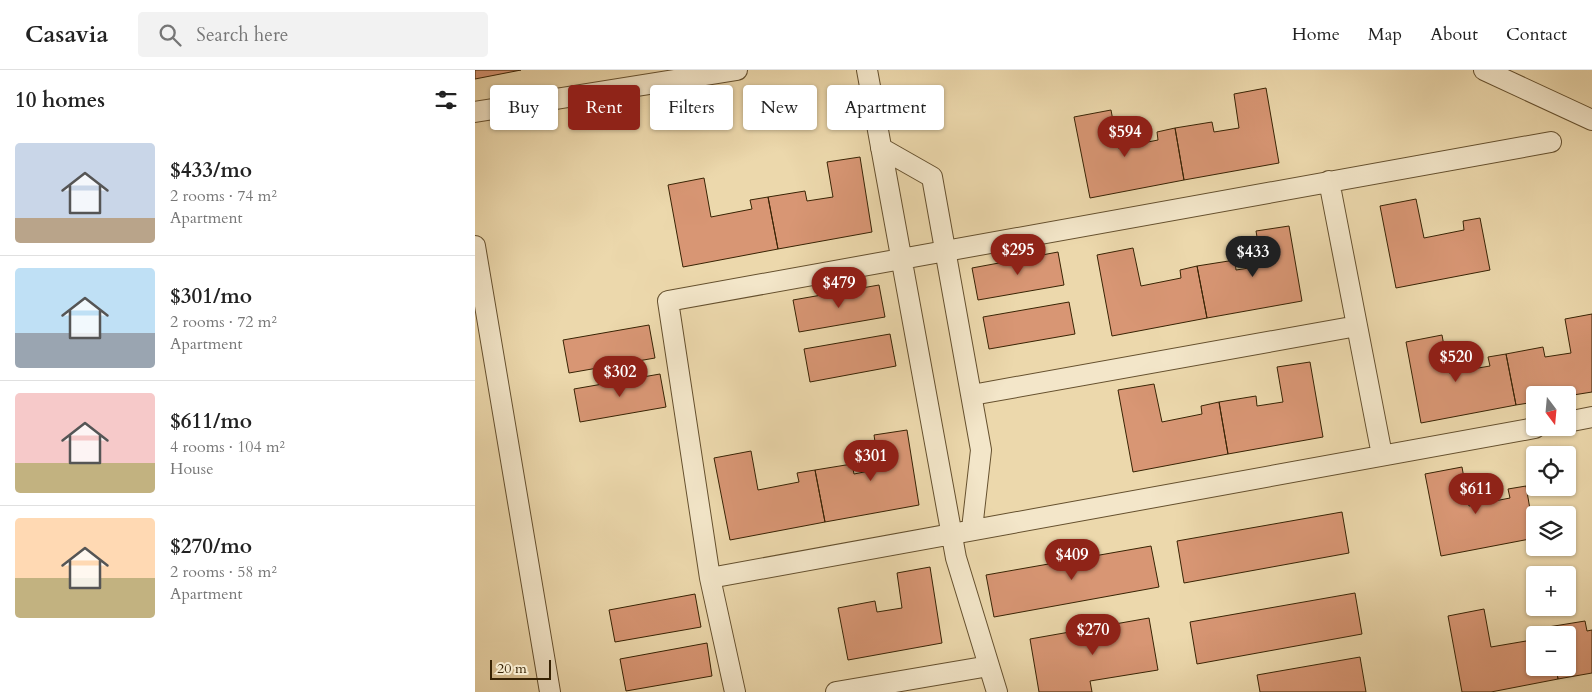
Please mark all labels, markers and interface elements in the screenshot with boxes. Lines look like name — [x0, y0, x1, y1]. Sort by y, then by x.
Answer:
search box — [138, 12, 488, 57]
text: Casavia — [25, 18, 108, 51]
icon: search — [156, 21, 184, 49]
text: Search here — [196, 22, 288, 48]
text: Home — [1292, 22, 1340, 47]
text: Map — [1368, 22, 1402, 47]
text: About — [1430, 22, 1478, 47]
text: Contact — [1506, 22, 1567, 47]
chip: Buy — [490, 85, 558, 130]
chip: Rent — [568, 85, 640, 130]
chip: Filters — [650, 85, 733, 130]
chip: New — [743, 85, 817, 130]
chip: Apartment — [827, 85, 944, 130]
text: 10 homes — [15, 86, 105, 115]
icon: filters — [432, 86, 460, 114]
pin: $594 — [1095, 116, 1155, 158]
text: $594 — [1109, 121, 1141, 143]
text: $433/mo — [170, 156, 252, 185]
icon: home — [55, 163, 115, 223]
text: 2 rooms · 74 m² — [170, 185, 277, 207]
text: Apartment — [170, 207, 243, 229]
pin: $295 — [988, 234, 1048, 276]
pin: $433 — [1223, 236, 1283, 278]
text: $295 — [1002, 239, 1034, 261]
text: $433 — [1237, 241, 1269, 263]
pin: $479 — [809, 266, 869, 309]
text: $479 — [823, 272, 855, 294]
text: $301/mo — [170, 282, 252, 311]
icon: home — [55, 288, 115, 348]
text: 2 rooms · 72 m² — [170, 311, 277, 333]
text: Apartment — [170, 333, 243, 355]
pin: $520 — [1426, 340, 1486, 383]
text: $520 — [1440, 346, 1472, 368]
pin: $302 — [590, 356, 650, 398]
text: $302 — [604, 361, 636, 383]
north arrow — [1526, 386, 1576, 436]
map controls — [1526, 386, 1576, 676]
text: $611/mo — [170, 407, 252, 436]
icon: home — [55, 413, 115, 473]
text: 4 rooms · 104 m² — [170, 436, 285, 458]
pin: $301 — [841, 440, 901, 482]
text: $301 — [855, 445, 887, 467]
button: locate — [1526, 446, 1576, 496]
text: House — [170, 458, 213, 480]
pin: $611 — [1446, 472, 1506, 515]
text: $611 — [1460, 478, 1492, 500]
button: layers — [1526, 506, 1576, 556]
text: $270/mo — [170, 532, 252, 561]
icon: home — [55, 538, 115, 598]
pin: $409 — [1042, 538, 1102, 581]
text: $409 — [1056, 544, 1088, 566]
text: 2 rooms · 58 m² — [170, 561, 277, 583]
button: + — [1526, 566, 1576, 616]
text: Apartment — [170, 583, 243, 605]
pin: $270 — [1063, 614, 1123, 656]
text: $270 — [1077, 619, 1109, 641]
button: − — [1526, 626, 1576, 676]
scale bar — [490, 657, 551, 680]
text: 20 m — [497, 659, 527, 678]

